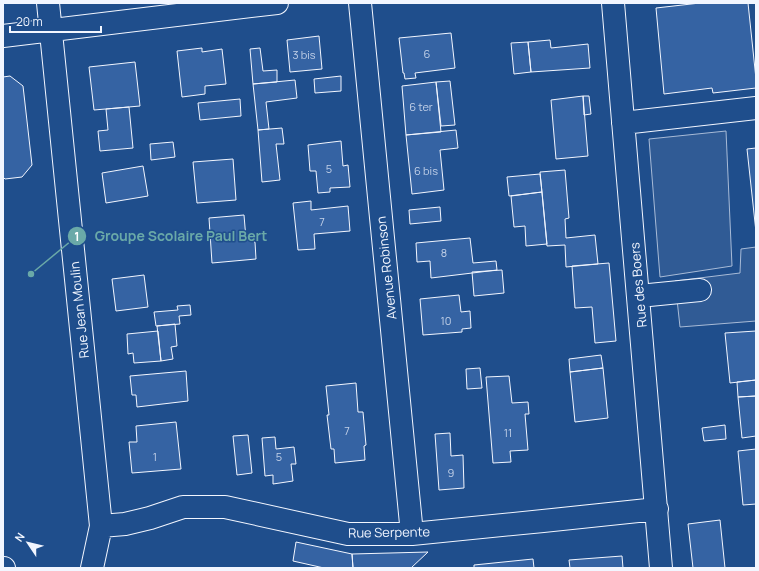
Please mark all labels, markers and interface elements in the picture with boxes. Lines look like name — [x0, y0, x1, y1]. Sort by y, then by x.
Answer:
scale bar — [10, 8, 101, 34]
text: 20 m — [16, 13, 43, 30]
house number: 6 — [424, 46, 431, 61]
house number: 3 bis — [292, 47, 316, 62]
house number: 6 ter — [409, 99, 433, 114]
house number: 5 — [326, 161, 332, 176]
house number: 6 bis — [414, 163, 438, 178]
house number: 7 — [319, 214, 325, 229]
street label: Avenue Robinson — [372, 215, 400, 321]
callout: Groupe Scolaire Paul Bert — [67, 223, 275, 249]
text: Groupe Scolaire Paul Bert — [95, 226, 267, 245]
text: 1 — [74, 228, 80, 245]
street label: Rue des Boers — [625, 242, 651, 328]
house number: 8 — [441, 245, 447, 260]
street label: Rue Jean Moulin — [65, 261, 93, 359]
house number: 10 — [440, 313, 452, 328]
house number: 7 — [344, 423, 350, 438]
house number: 11 — [504, 425, 512, 440]
house number: 1 — [153, 449, 157, 464]
house number: 5 — [276, 449, 282, 464]
house number: 9 — [448, 465, 455, 480]
street label: Rue Serpente — [348, 522, 430, 542]
north arrow — [8, 523, 48, 563]
text: N — [11, 529, 28, 545]

